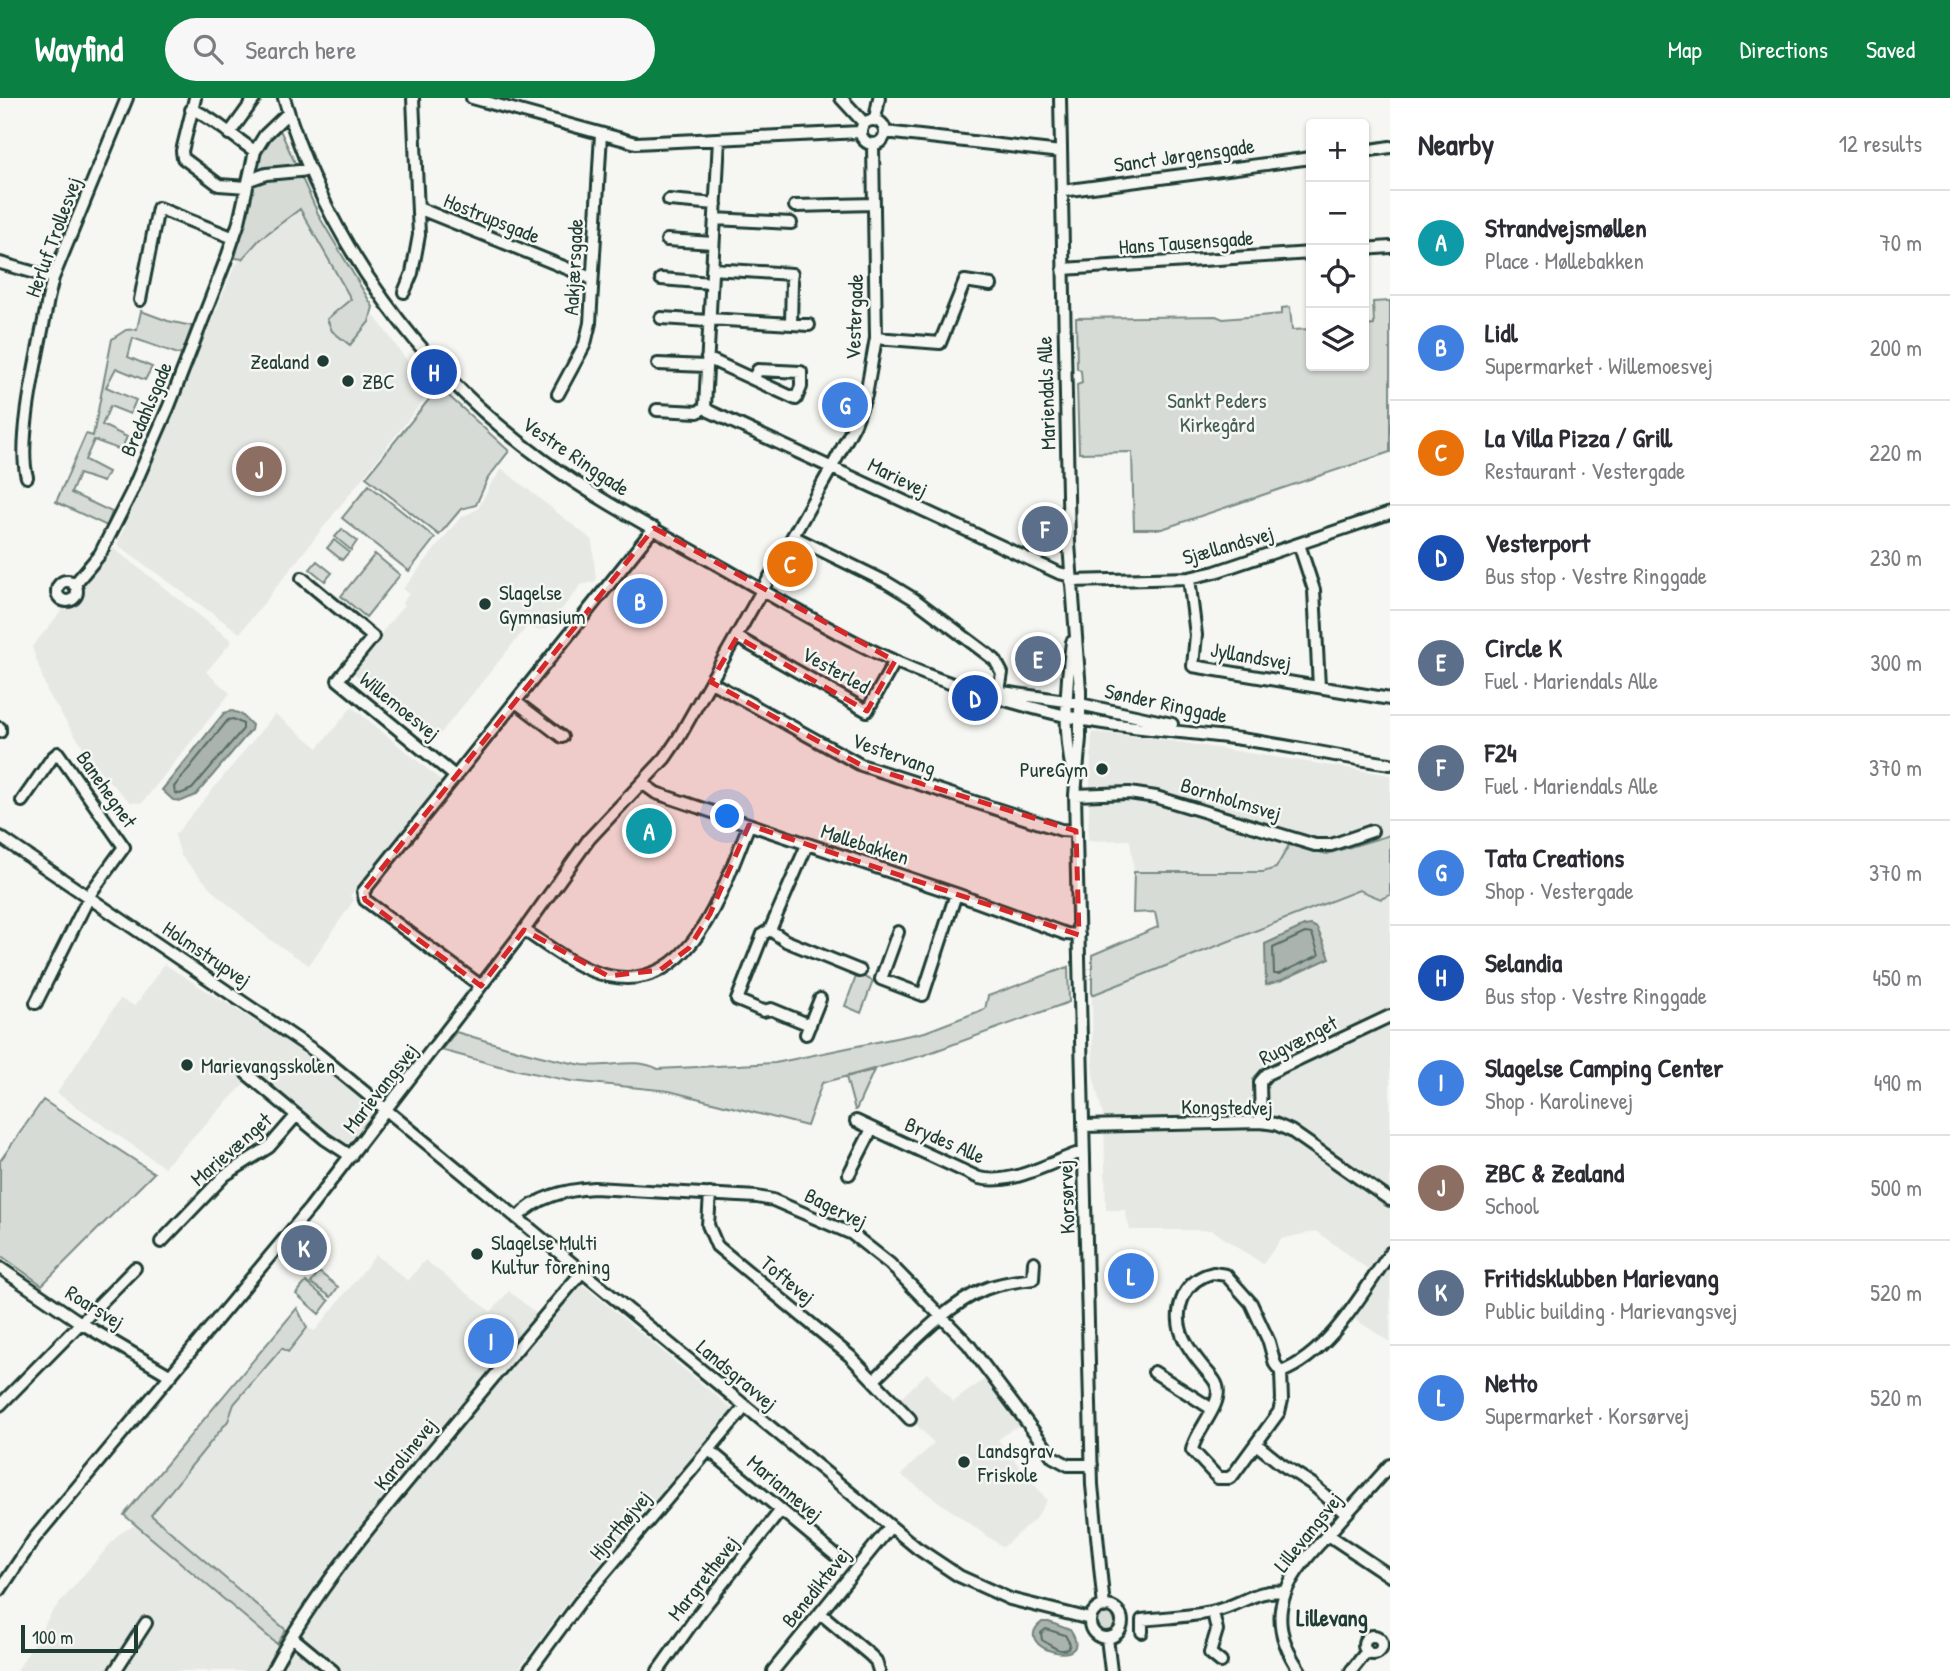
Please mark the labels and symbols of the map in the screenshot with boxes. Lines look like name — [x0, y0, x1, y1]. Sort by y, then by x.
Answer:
street label: Sanct Jørgensgade — [1112, 131, 1256, 179]
street label: Herluf Trollesvej — [18, 173, 88, 301]
street label: Hostrupsgade — [440, 186, 544, 250]
street label: Aakjærsgade — [556, 218, 590, 316]
street label: Hans Tausensgade — [1118, 223, 1254, 261]
street label: Vestergade — [838, 273, 870, 361]
street label: Mariendals Alle — [1030, 336, 1062, 450]
pin: H — [411, 346, 457, 398]
place label: Zealand — [250, 347, 309, 376]
marker: Zealand — [315, 353, 331, 369]
street label: Bredahlsgade — [113, 357, 179, 461]
place label: ZBC — [362, 367, 395, 396]
marker: ZBC — [340, 373, 356, 389]
pin: G — [822, 379, 868, 431]
park label: Sankt Peders Kirkegård — [1167, 386, 1267, 439]
street label: Vestre Ringgade — [517, 409, 635, 503]
pin: J — [236, 443, 282, 495]
street label: Marievej — [863, 450, 933, 504]
pin: F — [1022, 503, 1068, 555]
street label: Sjællandsvej — [1179, 518, 1277, 572]
pin: C — [767, 538, 813, 590]
pin: B — [617, 575, 663, 627]
place label: Slagelse Gymnasium — [499, 578, 585, 631]
marker: Slagelse Gymnasium — [477, 596, 493, 612]
pin: E — [1015, 633, 1061, 685]
street label: Jyllandsvej — [1208, 635, 1294, 677]
street label: Vesterled — [797, 639, 875, 701]
street label: Willemoesvej — [354, 665, 446, 747]
pin: D — [952, 672, 998, 724]
street label: Sønder Ringgade — [1102, 676, 1230, 730]
street label: Vestervang — [848, 725, 940, 783]
street label: Banehegnet — [70, 745, 145, 834]
place label: PureGym — [1020, 755, 1088, 784]
marker: PureGym — [1094, 761, 1110, 777]
street label: Bornholmsvej — [1177, 770, 1285, 828]
your location — [710, 799, 744, 833]
pin: A — [626, 805, 672, 857]
street label: Møllebakken — [817, 816, 913, 872]
street label: Holmstrupvej — [157, 914, 257, 994]
street label: Rugvænget — [1254, 1008, 1343, 1072]
street label: Marievangsvej — [336, 1037, 424, 1139]
place label: Marievangsskolen — [201, 1051, 335, 1080]
marker: Marievangsskolen — [179, 1057, 195, 1073]
street label: Kongstedvej — [1181, 1092, 1273, 1122]
street label: Marievænget — [184, 1105, 278, 1192]
street label: Brydes Alle — [900, 1110, 990, 1170]
street label: Korsørvej — [1050, 1159, 1082, 1235]
street label: Bagervej — [800, 1180, 872, 1236]
pin: K — [281, 1222, 327, 1274]
place label: Slagelse Multi Kultur forening — [491, 1228, 610, 1281]
marker: Slagelse Multi Kultur forening — [469, 1246, 485, 1262]
street label: Toftevej — [755, 1249, 821, 1311]
pin: L — [1108, 1250, 1154, 1302]
street label: Roarsvej — [60, 1278, 130, 1336]
pin: I — [468, 1315, 514, 1367]
street label: Landsgravvej — [690, 1333, 784, 1417]
street label: Karolinevej — [367, 1412, 443, 1496]
place label: Landsgrav Friskole — [977, 1436, 1054, 1489]
street label: Mariannevej — [741, 1448, 829, 1528]
marker: Landsgrav Friskole — [956, 1454, 972, 1470]
street label: Hjorthøjvej — [582, 1484, 658, 1566]
street label: Lillevangsvej — [1267, 1486, 1349, 1578]
street label: Margrethevej — [661, 1529, 745, 1627]
street label: Benediktevej — [775, 1541, 857, 1633]
district label: Lillevang — [1296, 1602, 1368, 1634]
scale bar — [21, 1622, 138, 1654]

